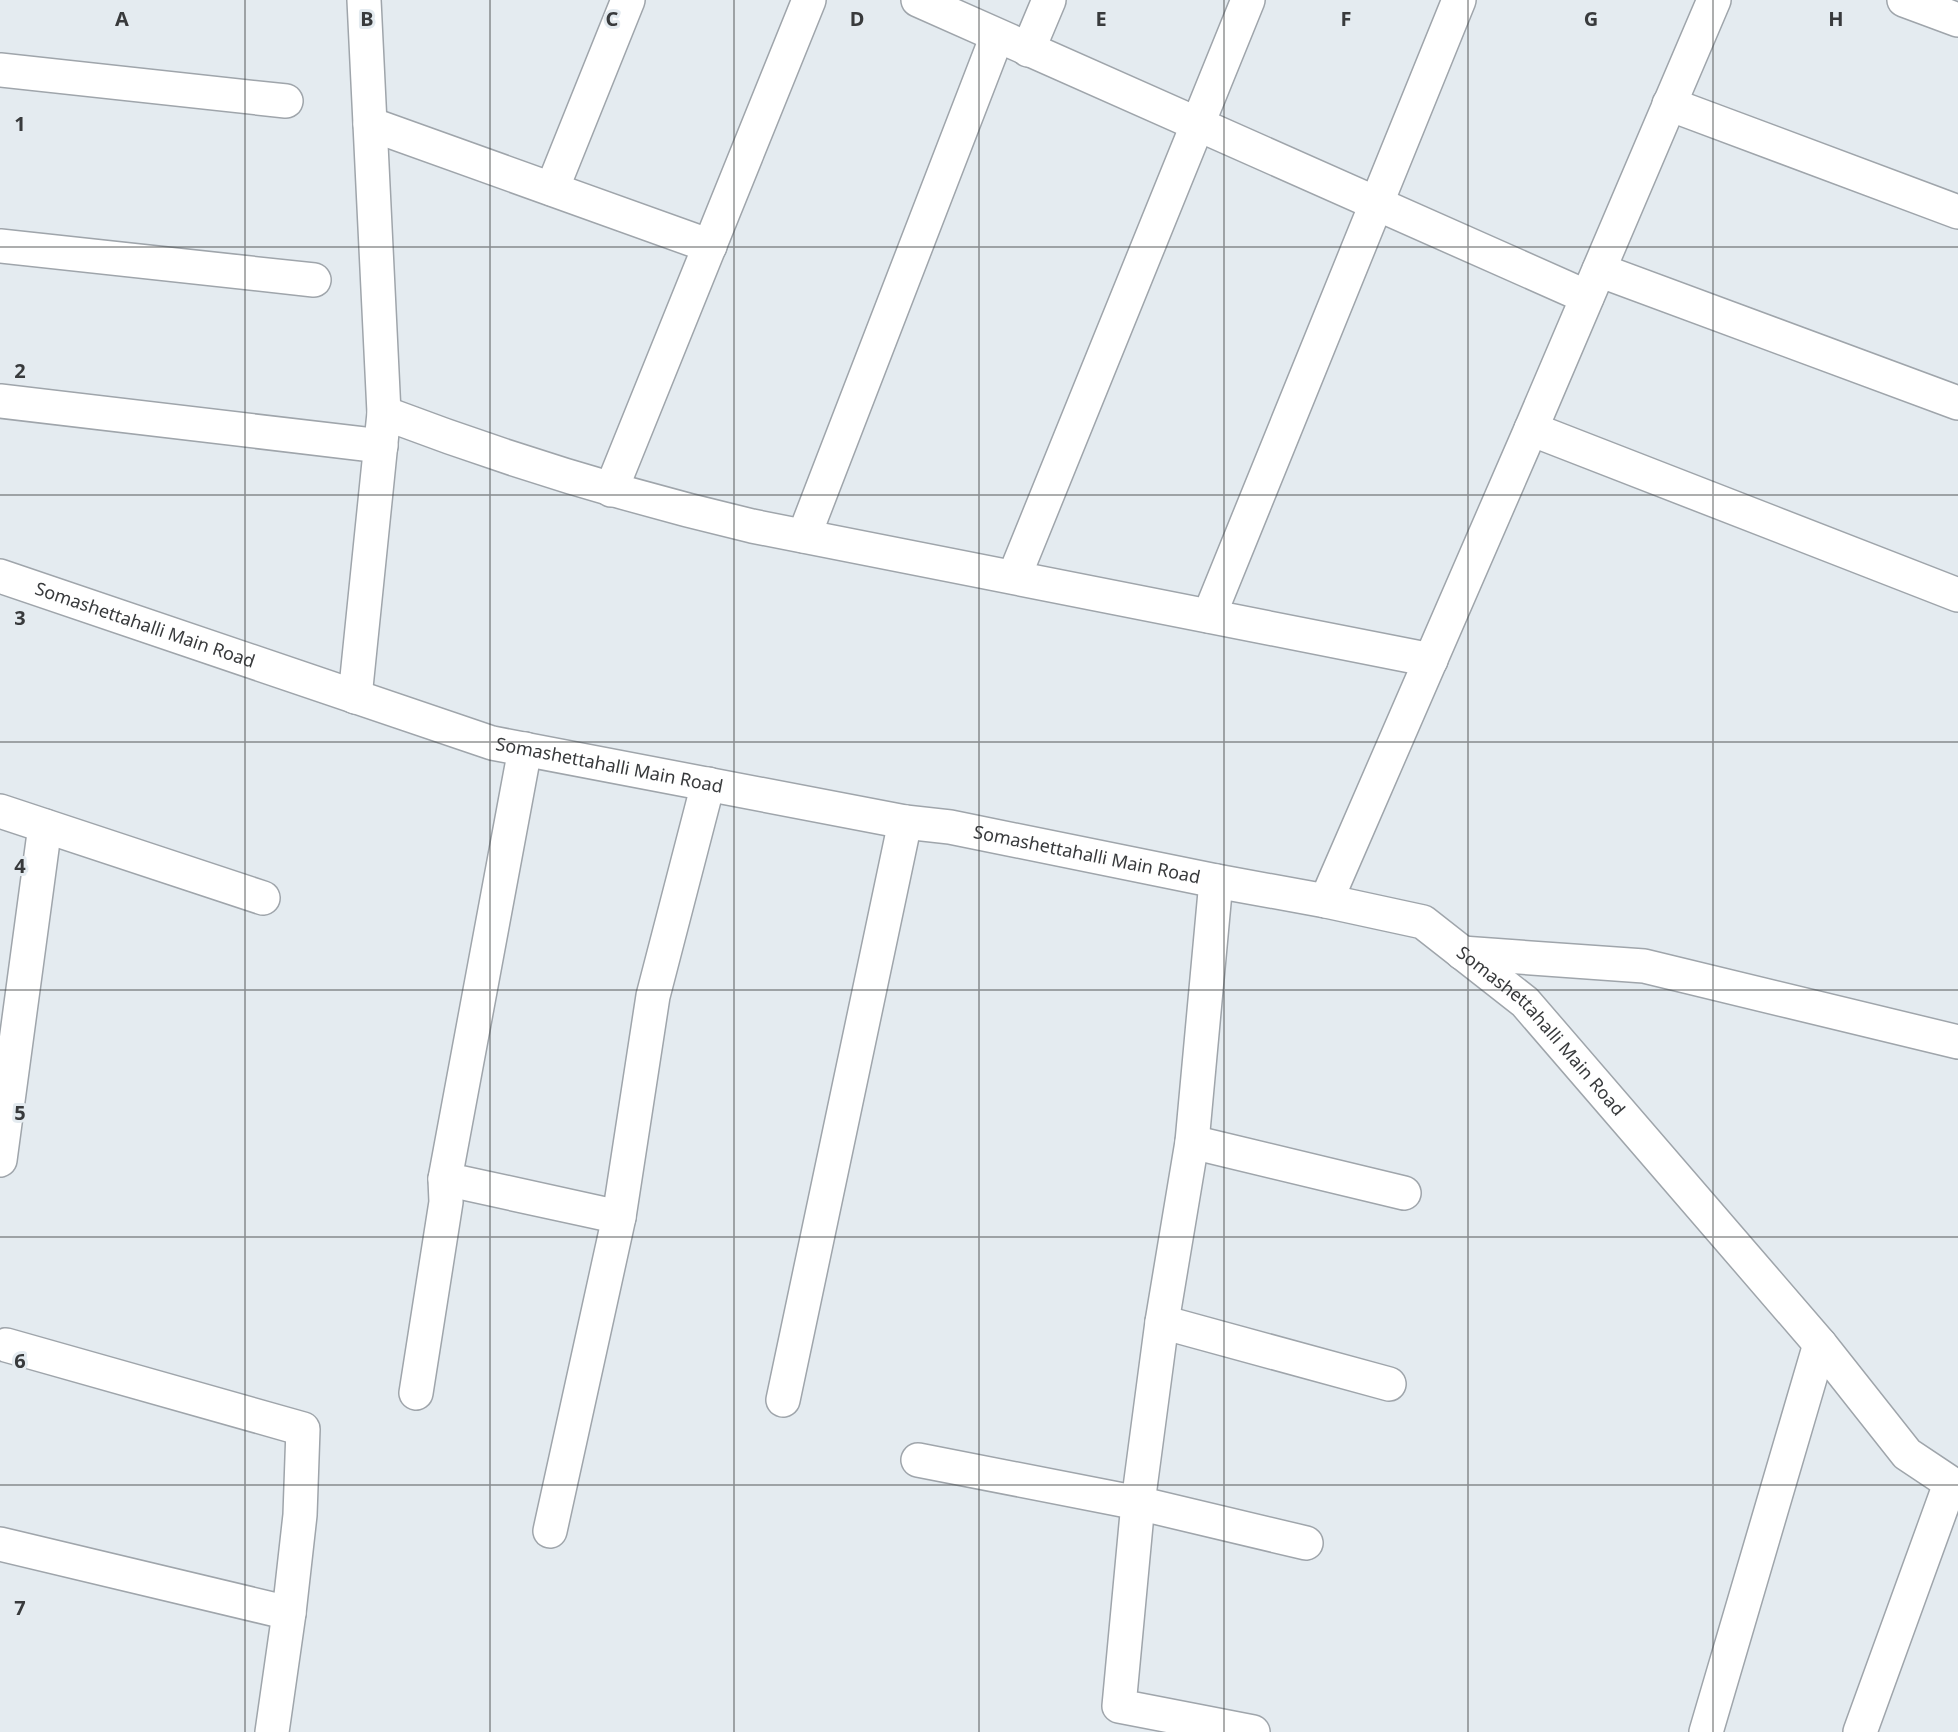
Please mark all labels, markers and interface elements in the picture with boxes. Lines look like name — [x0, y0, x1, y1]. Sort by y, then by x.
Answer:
text: A — [115, 5, 129, 32]
text: B — [360, 5, 374, 32]
text: C — [606, 5, 619, 32]
text: D — [850, 5, 864, 32]
text: E — [1095, 5, 1107, 32]
text: F — [1341, 5, 1351, 32]
text: G — [1584, 5, 1598, 32]
text: H — [1828, 5, 1844, 32]
text: 1 — [14, 110, 26, 137]
text: 2 — [14, 357, 26, 384]
street label: Somashettahalli Main Road — [32, 576, 258, 673]
text: 3 — [14, 604, 26, 631]
street label: Somashettahalli Main Road — [494, 731, 725, 798]
street label: Somashettahalli Main Road — [972, 819, 1203, 889]
text: 4 — [14, 852, 26, 879]
street label: Somashettahalli Main Road — [1452, 940, 1631, 1120]
text: 5 — [14, 1099, 26, 1126]
text: 6 — [14, 1347, 26, 1374]
text: 7 — [14, 1594, 26, 1621]

